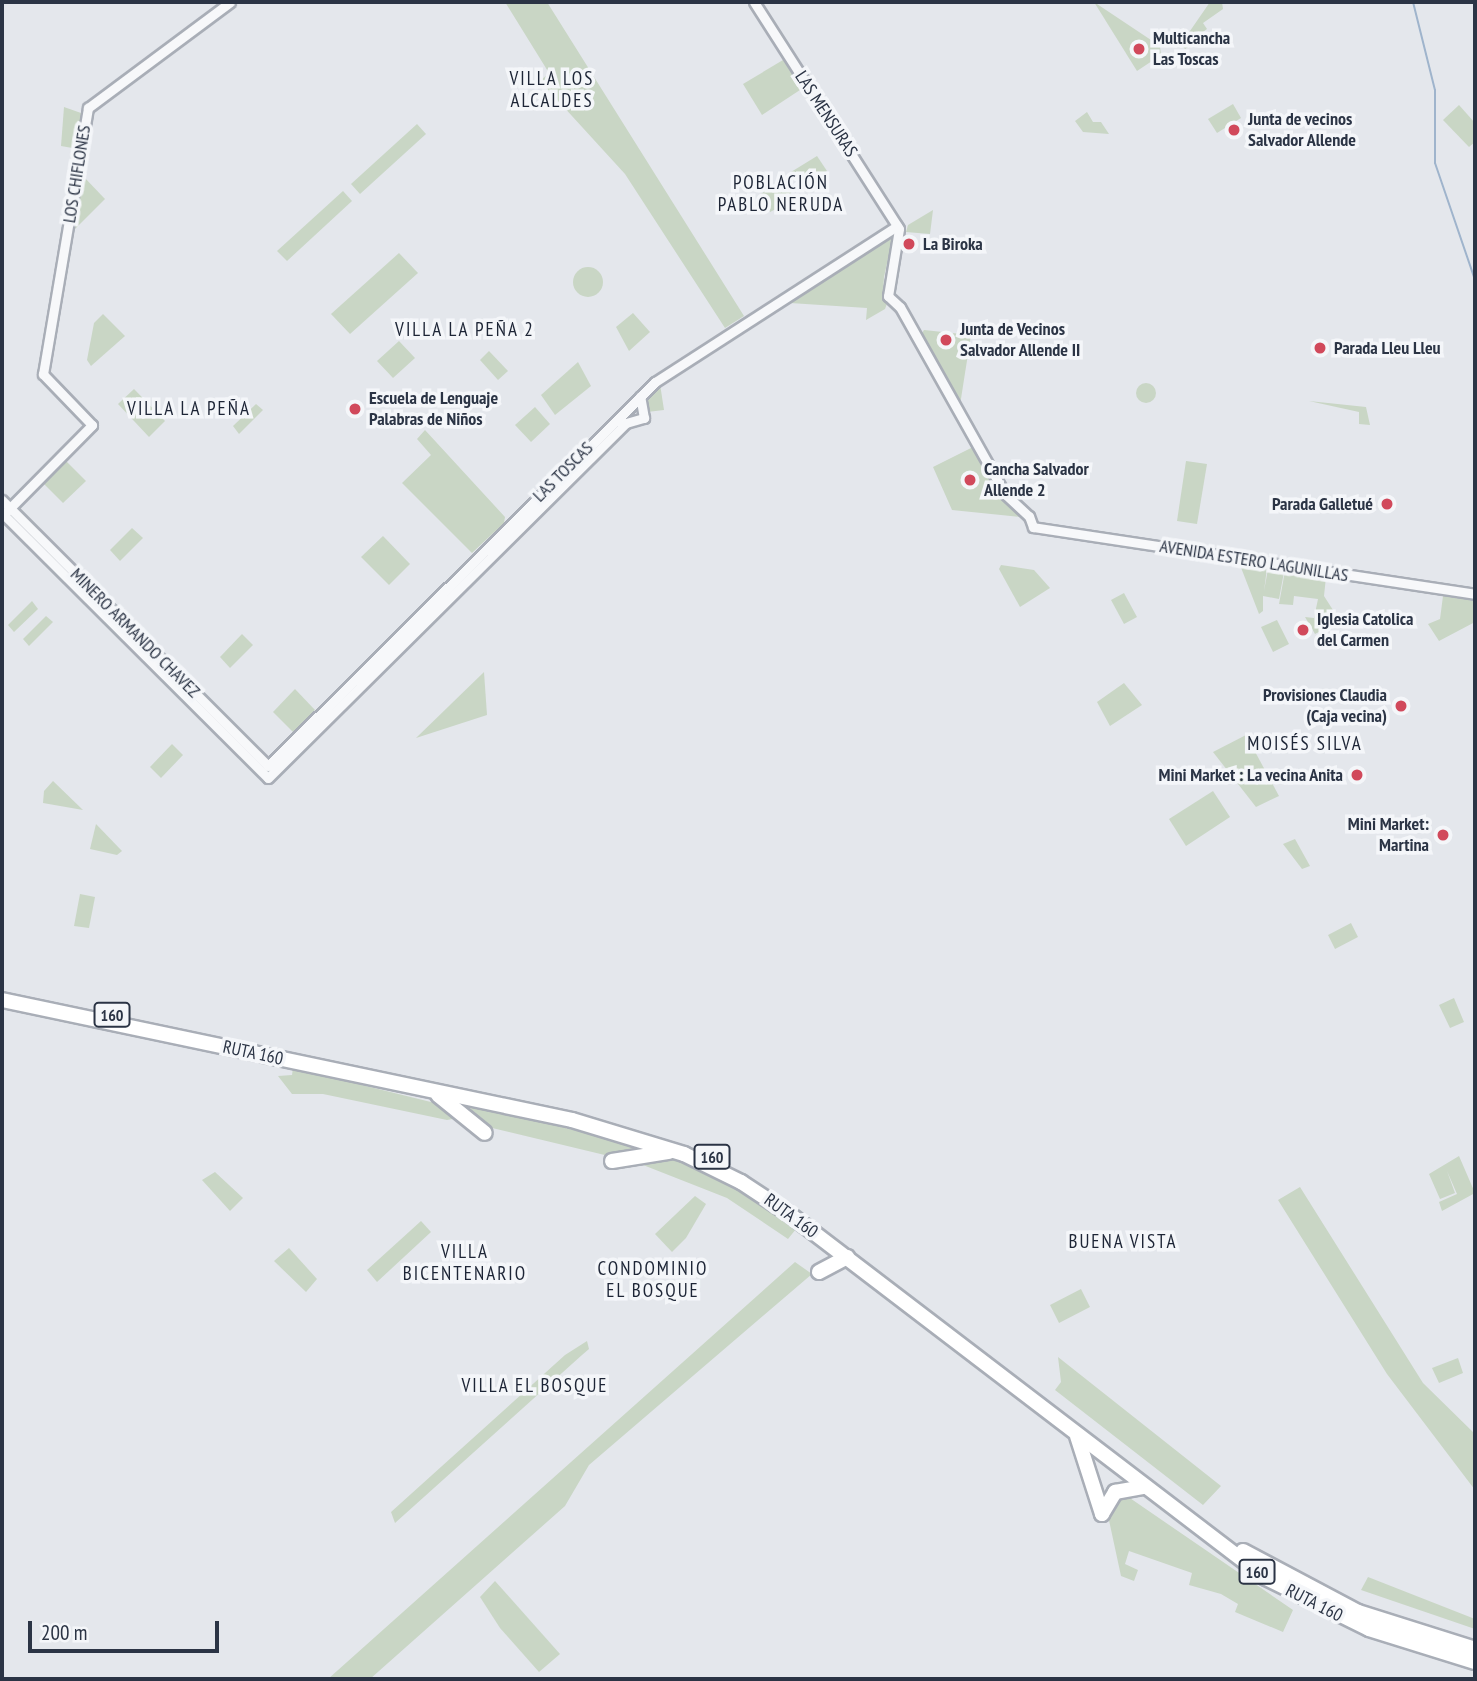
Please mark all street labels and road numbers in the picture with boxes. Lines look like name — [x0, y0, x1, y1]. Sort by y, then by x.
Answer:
street label: LAS MENSURAS — [790, 67, 862, 161]
street label: LOS CHIFLONES — [59, 124, 95, 224]
street label: LAS TOSCAS — [528, 437, 598, 507]
street label: AVENIDA ESTERO LAGUNILLAS — [1158, 535, 1350, 587]
street label: MINERO ARMANDO CHAVEZ — [66, 564, 204, 702]
road number: 160 — [93, 1002, 131, 1028]
street label: RUTA 160 — [221, 1036, 285, 1070]
road number: 160 — [693, 1144, 731, 1170]
street label: RUTA 160 — [760, 1189, 822, 1243]
road number: 160 — [1238, 1560, 1276, 1584]
street label: RUTA 160 — [1282, 1579, 1346, 1627]

